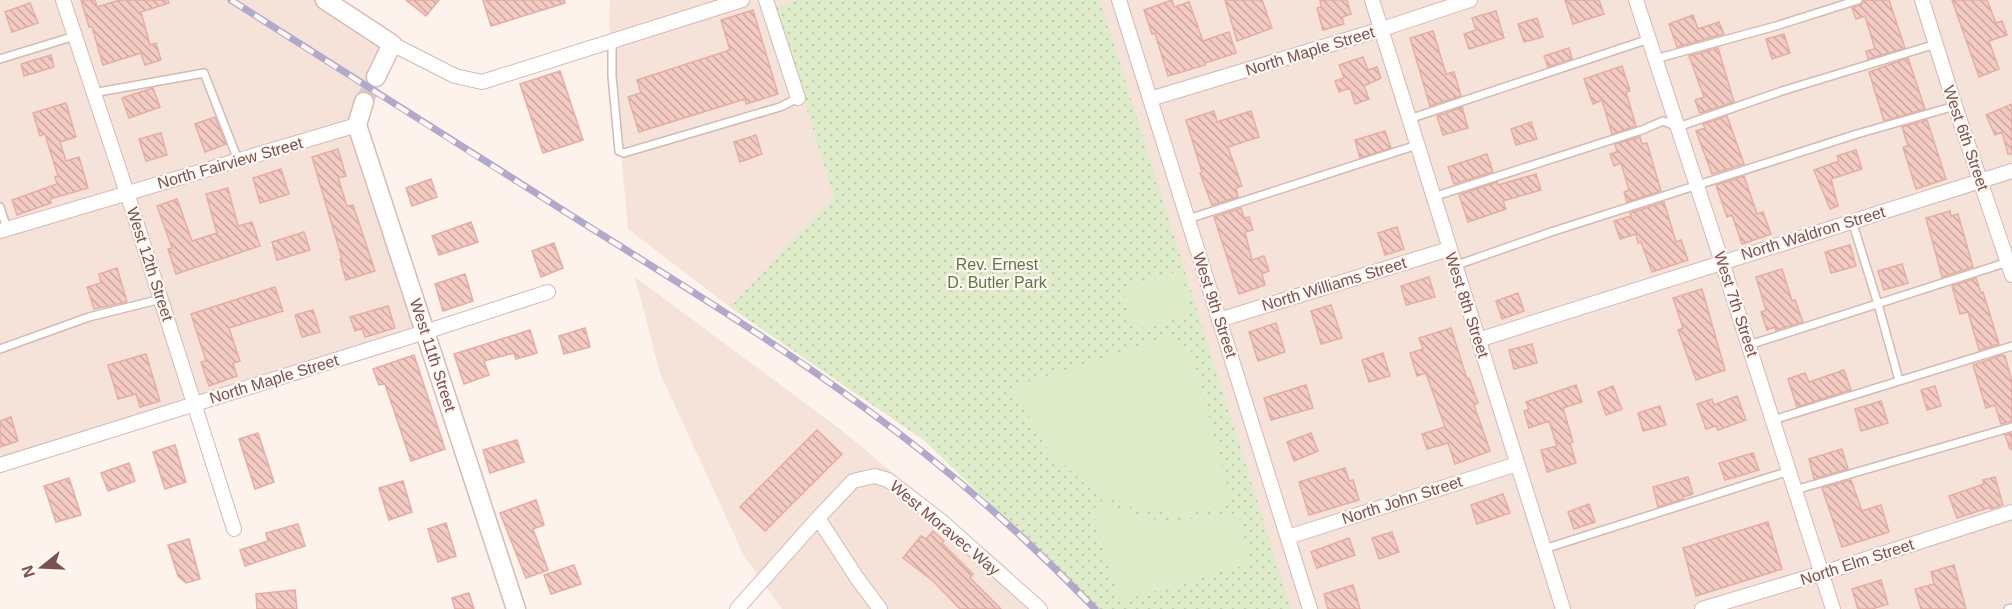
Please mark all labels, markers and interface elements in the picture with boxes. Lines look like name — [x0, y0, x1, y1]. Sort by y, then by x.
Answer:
street label: North Maple Street — [1243, 23, 1377, 79]
street label: West 6th Street — [1940, 83, 1992, 193]
street label: North Fairview Street — [155, 134, 305, 192]
street label: North Waldron Street — [1739, 203, 1888, 263]
street label: West 12th Street — [124, 205, 177, 324]
street label: West 7th Street — [1711, 249, 1761, 359]
street label: West 9th Street — [1190, 250, 1240, 360]
street label: West 8th Street — [1442, 250, 1492, 360]
street label: North Williams Street — [1260, 254, 1409, 314]
park label: Rev. Ernest D. Butler Park — [947, 256, 1048, 291]
street label: West 11th Street — [407, 296, 459, 414]
street label: North Maple Street — [207, 351, 341, 407]
street label: North John Street — [1340, 472, 1465, 527]
street label: West Moravec Way — [887, 477, 1003, 579]
street label: North Elm Street — [1798, 535, 1916, 588]
north arrow — [12, 537, 72, 597]
text: N — [18, 563, 38, 580]

